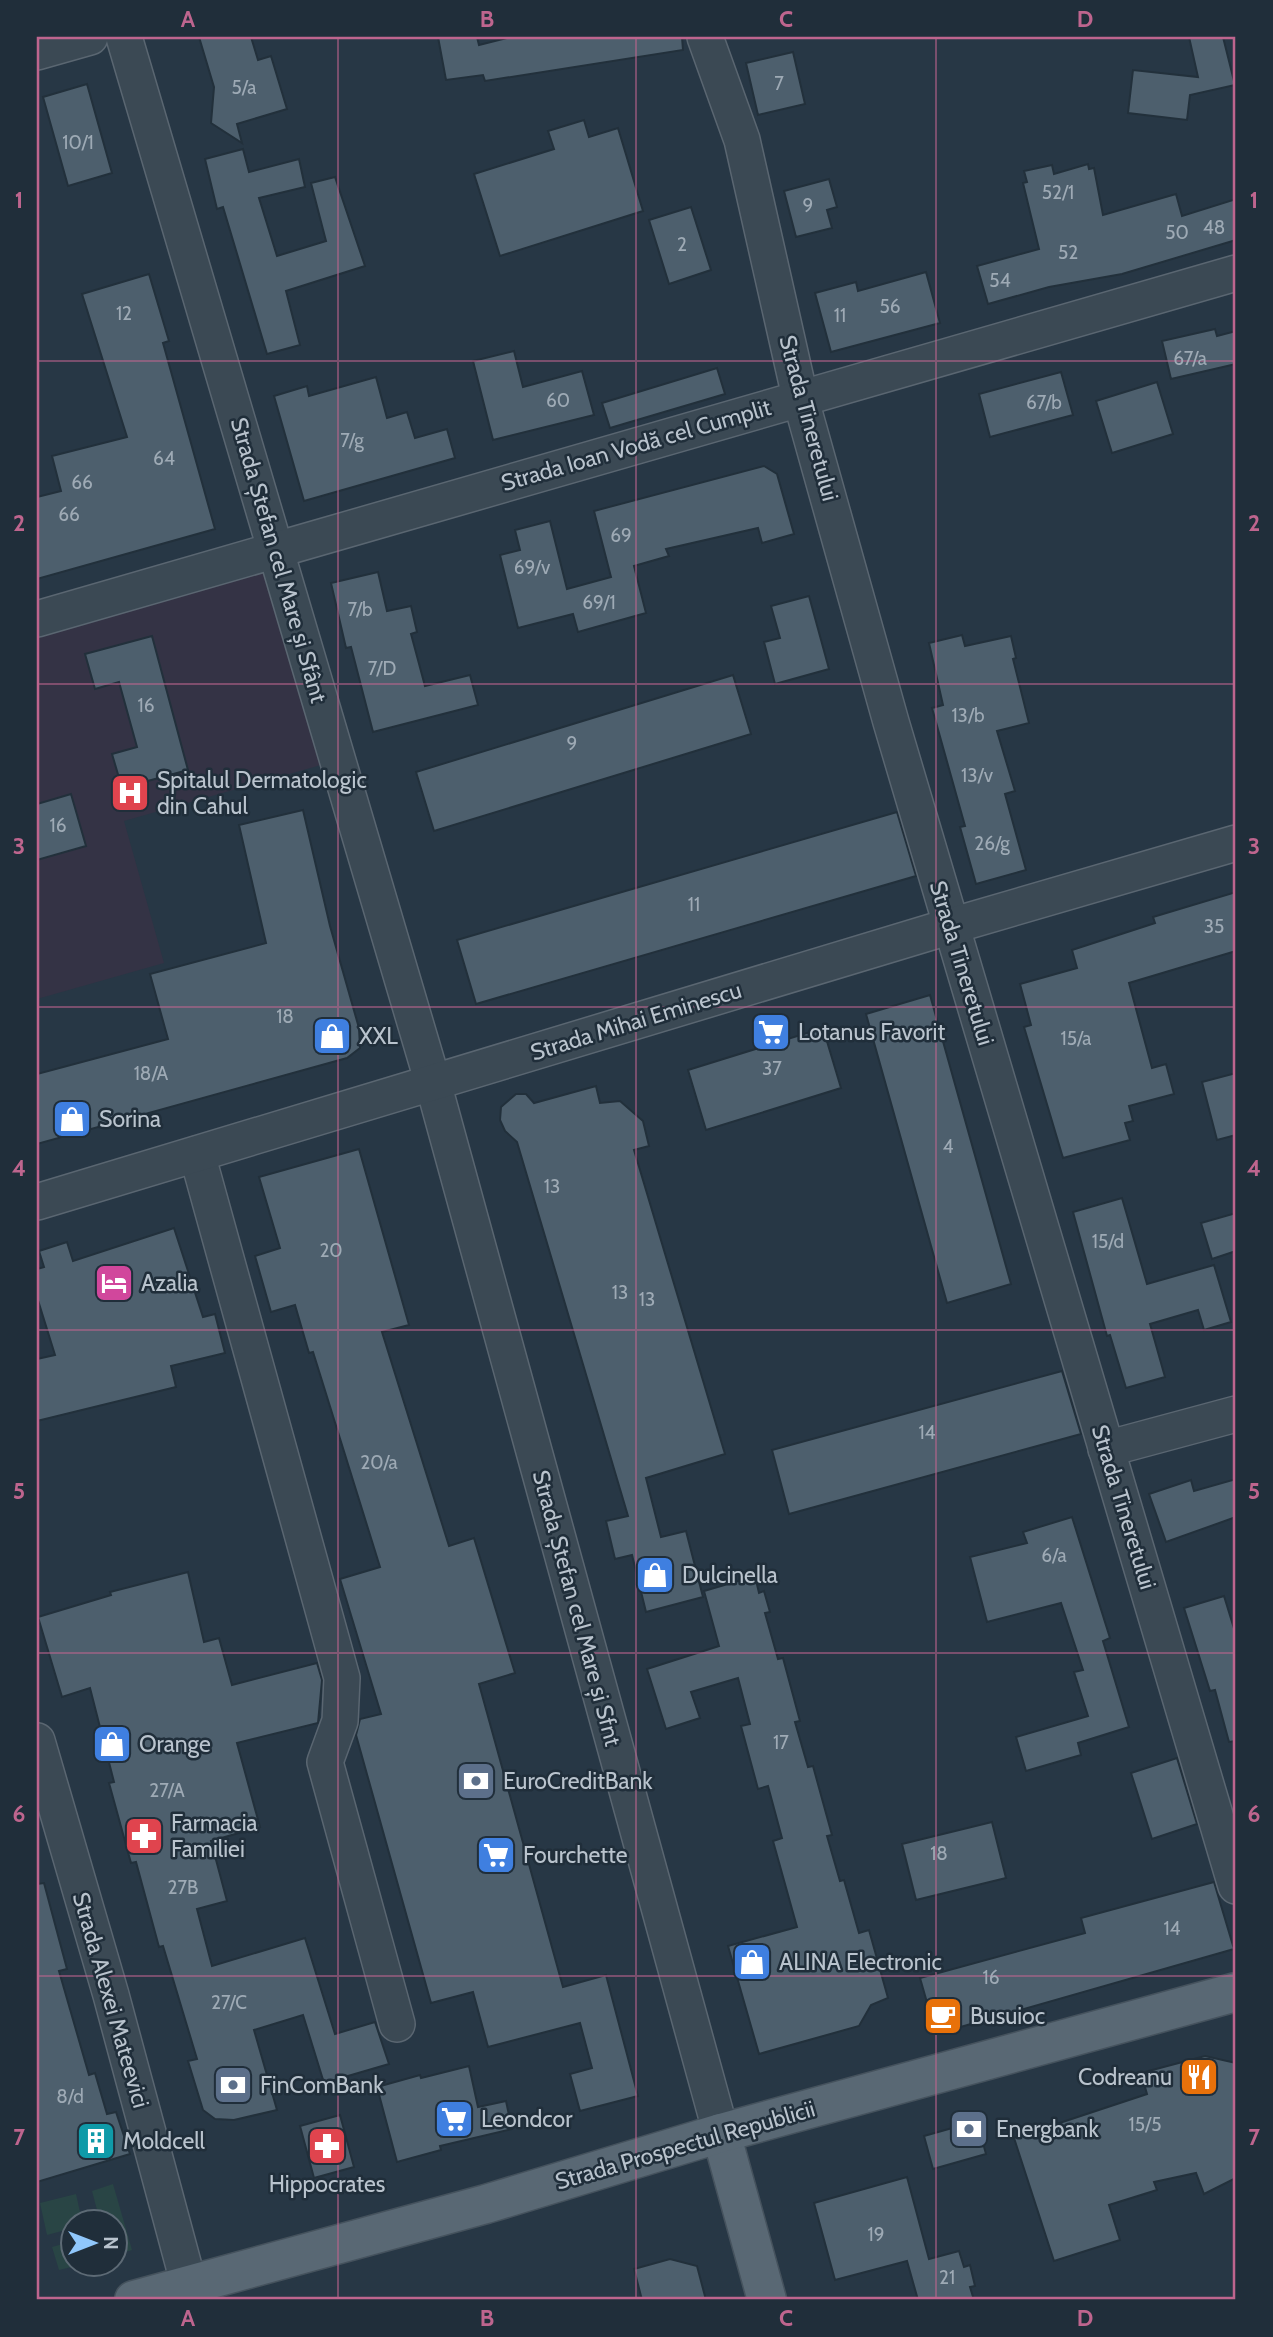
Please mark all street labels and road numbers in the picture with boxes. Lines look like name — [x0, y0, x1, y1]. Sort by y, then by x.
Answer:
street label: Strada Tineretului — [773, 332, 845, 504]
street label: Strada Ioan Vodă cel Cumplit — [498, 393, 774, 497]
street label: Strada Ștefan cel Mare și Sfânt — [224, 414, 333, 706]
street label: Strada Tineretului — [924, 877, 1000, 1049]
street label: Strada Mihai Eminescu — [527, 976, 745, 1066]
street label: Strada Tineretului — [1086, 1421, 1162, 1593]
street label: Strada Ștefan cel Mare și Sfnt — [526, 1467, 627, 1749]
street label: Strada Alexei Mateevici — [67, 1889, 155, 2111]
street label: Strada Prospectul Republicii — [552, 2094, 818, 2196]

